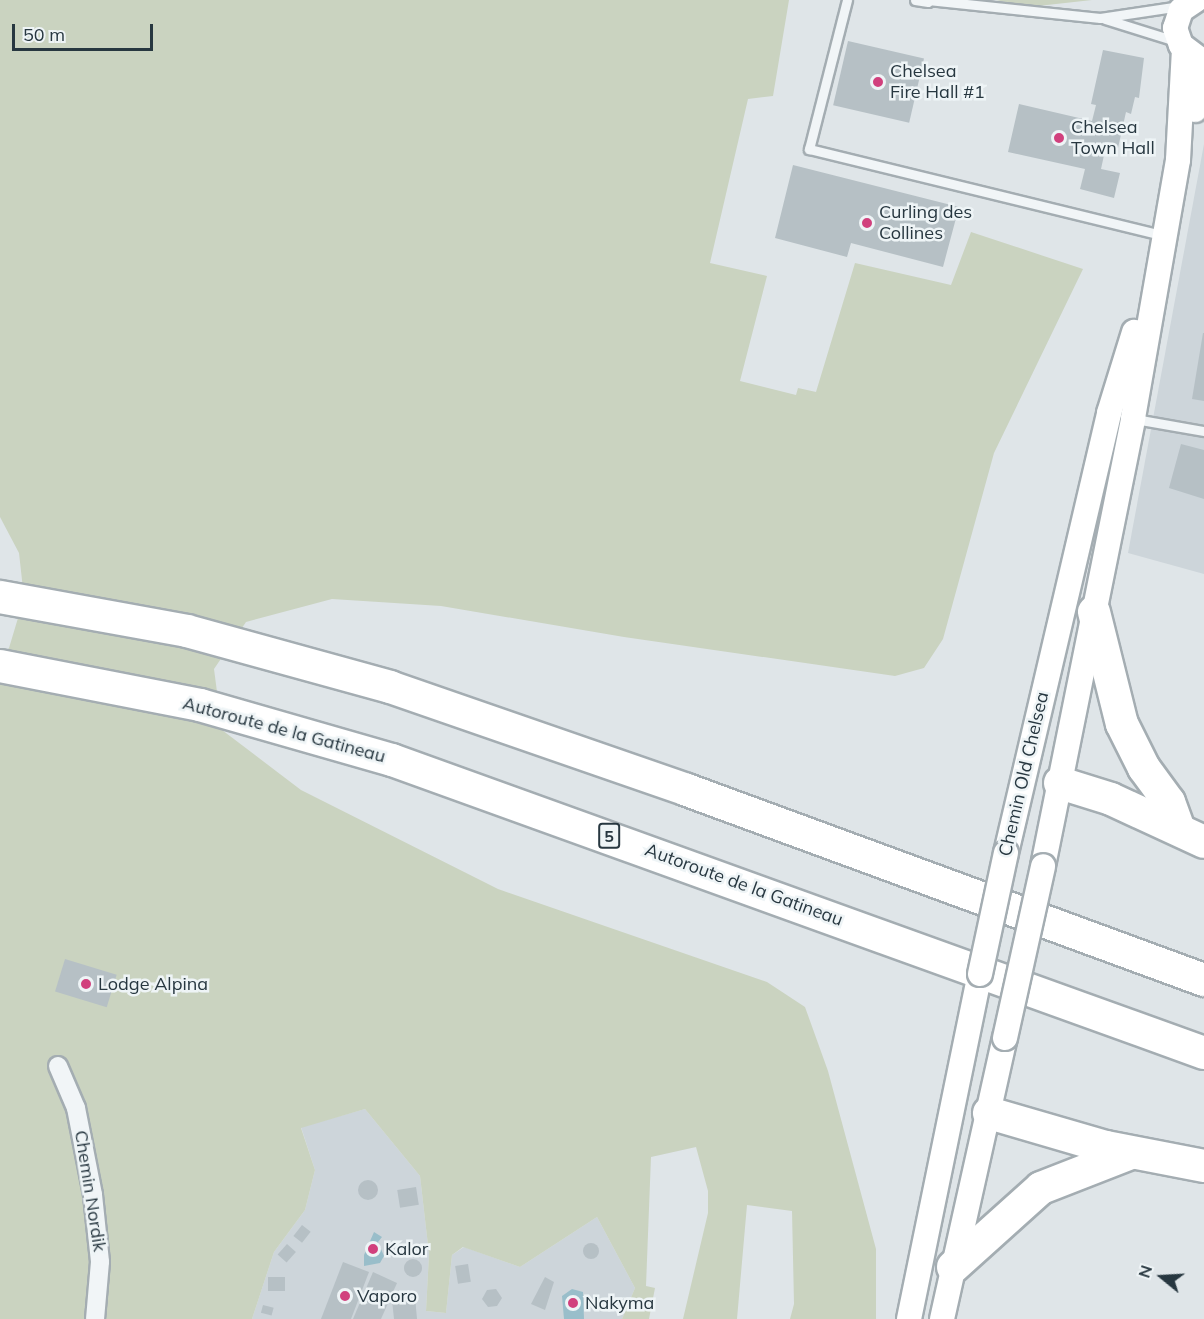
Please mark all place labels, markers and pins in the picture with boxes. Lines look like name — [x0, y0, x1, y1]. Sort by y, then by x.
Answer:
place label: Chelsea Fire Hall #1 — [890, 61, 985, 104]
marker: Chelsea Fire Hall #1 — [871, 75, 885, 89]
place label: Chelsea Town Hall — [1071, 117, 1155, 160]
marker: Chelsea Town Hall — [1052, 131, 1066, 145]
place label: Curling des Collines — [879, 202, 972, 244]
marker: Curling des Collines — [860, 216, 874, 230]
place label: Lodge Alpina — [98, 973, 208, 995]
marker: Lodge Alpina — [79, 977, 93, 991]
place label: Kalor — [385, 1238, 428, 1260]
marker: Kalor — [366, 1242, 380, 1256]
place label: Vaporo — [357, 1285, 417, 1307]
marker: Vaporo — [338, 1289, 352, 1303]
place label: Nakyma — [585, 1292, 654, 1314]
marker: Nakyma — [566, 1296, 580, 1310]

